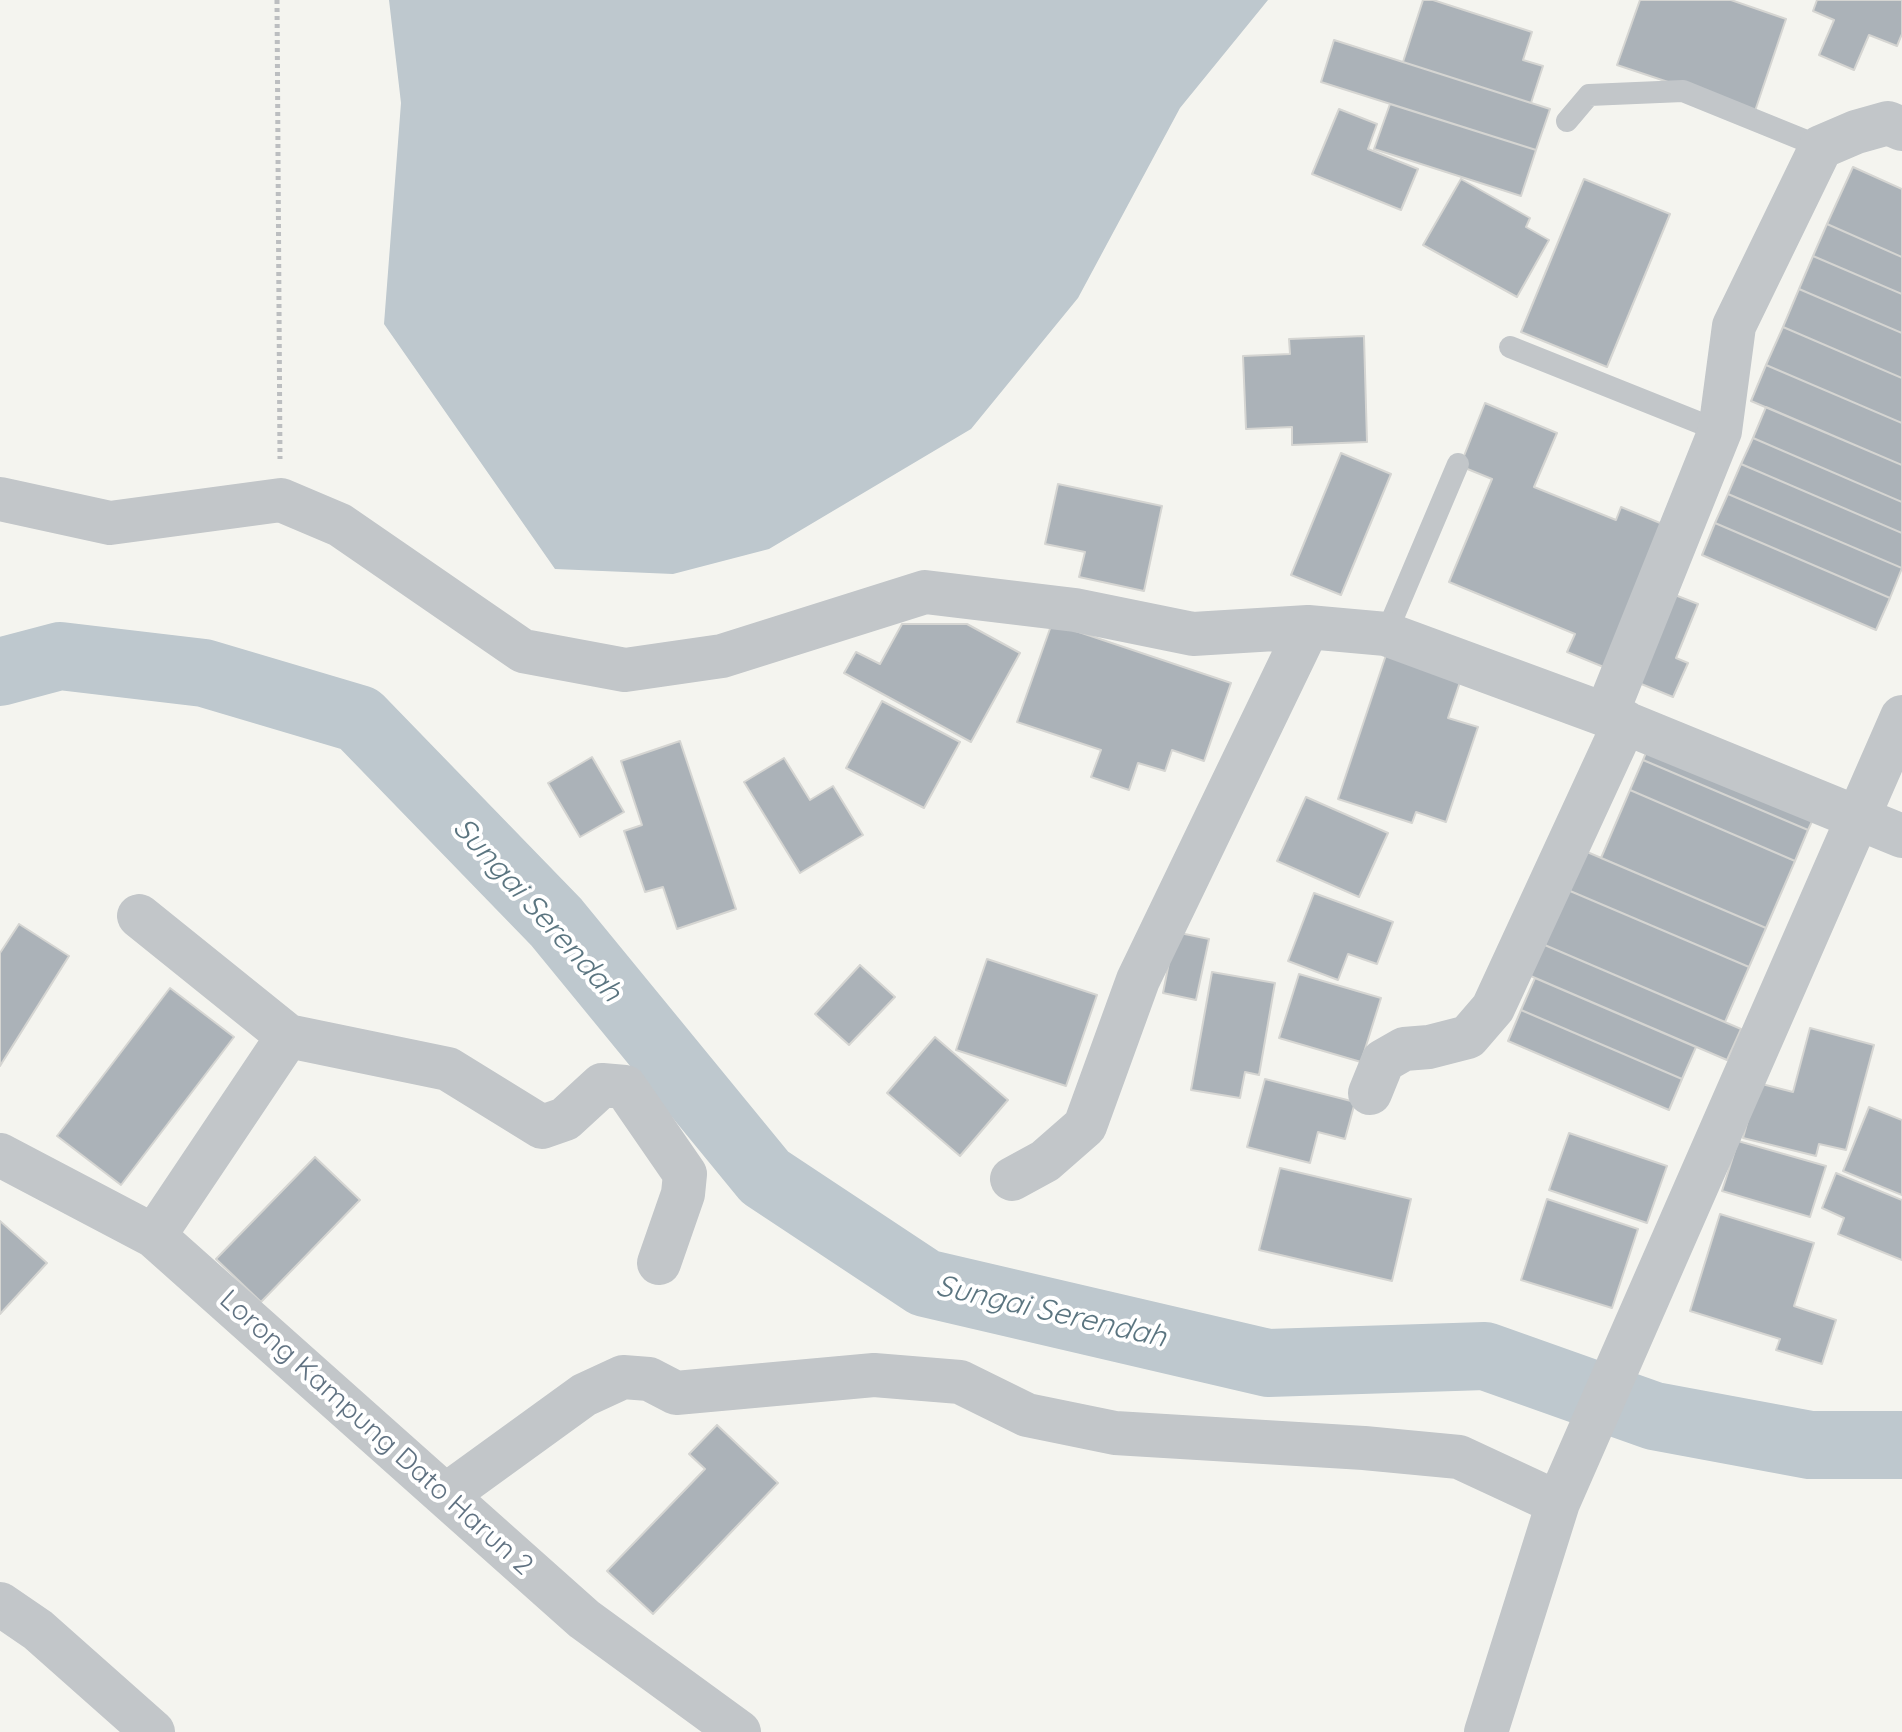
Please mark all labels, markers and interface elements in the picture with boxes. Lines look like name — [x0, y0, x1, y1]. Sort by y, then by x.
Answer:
water label: Sungai Serendah — [445, 811, 629, 1009]
water label: Sungai Serendah — [932, 1268, 1170, 1356]
street label: Lorong Kampung Dato Harun 2 — [212, 1283, 540, 1583]

